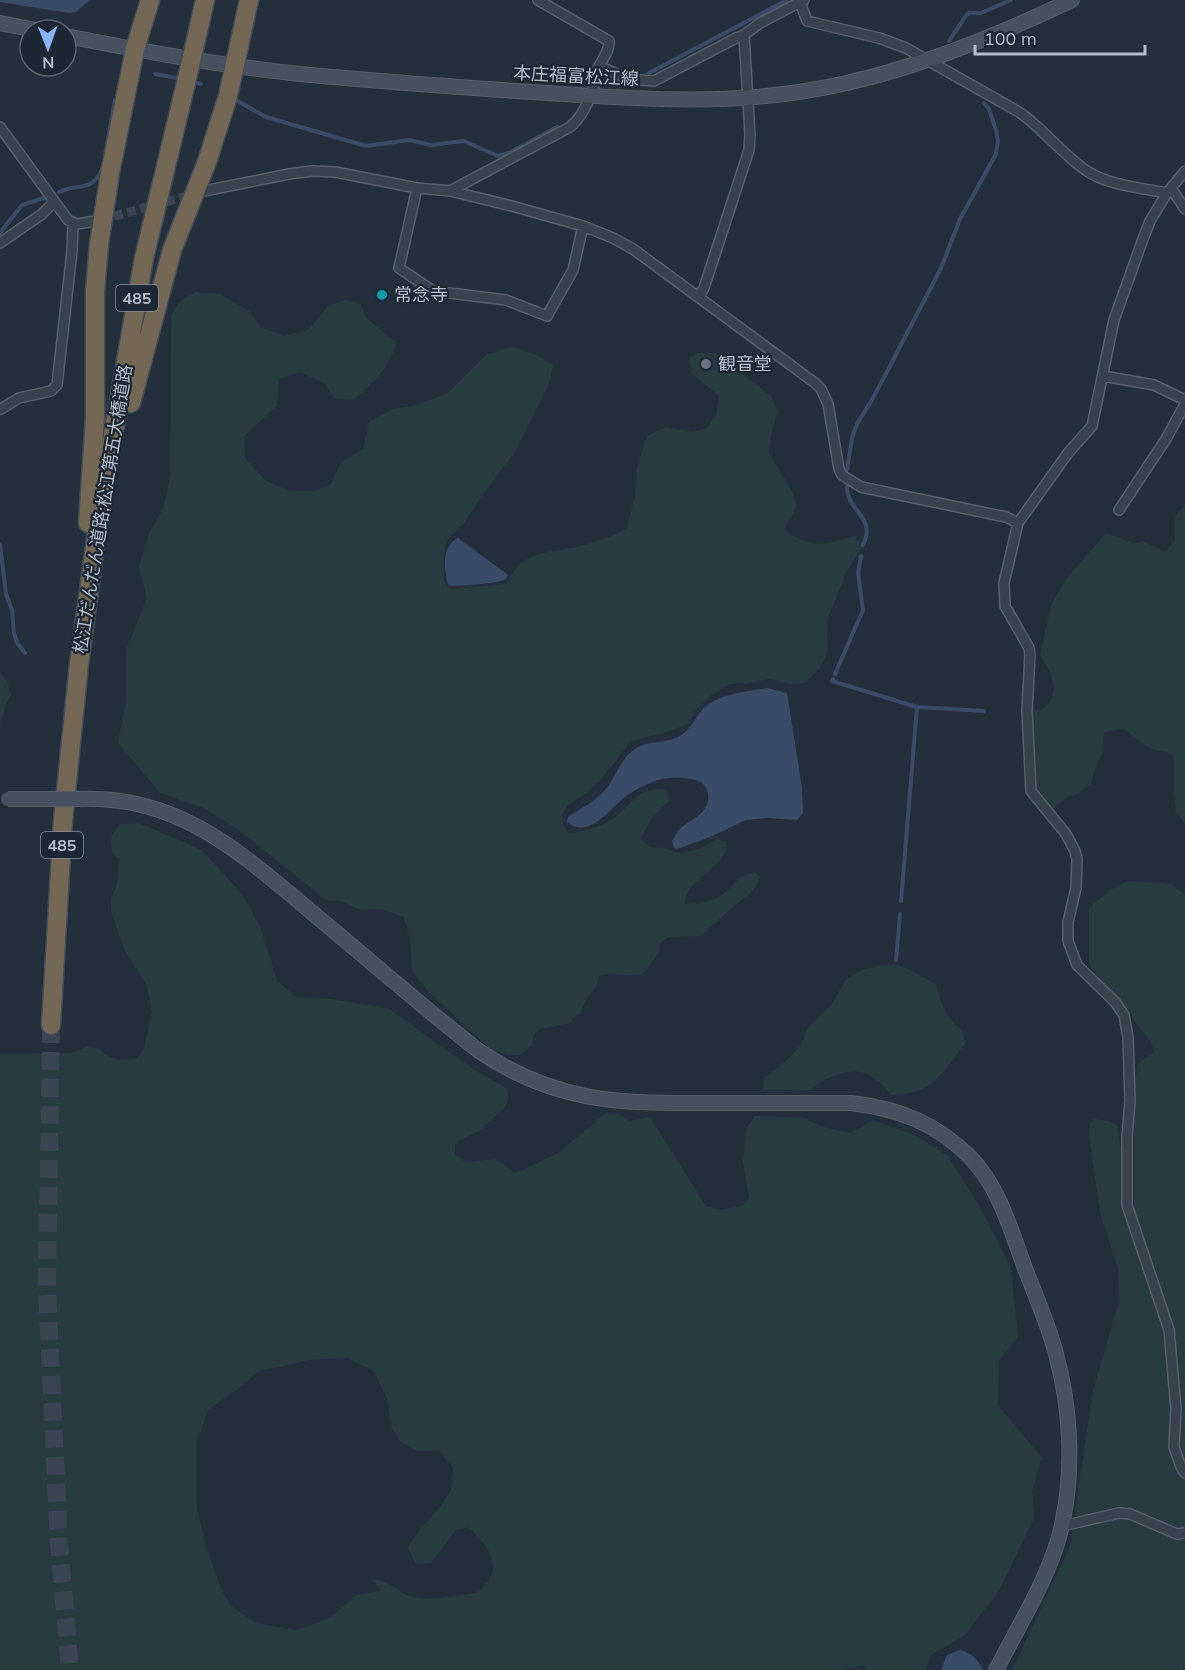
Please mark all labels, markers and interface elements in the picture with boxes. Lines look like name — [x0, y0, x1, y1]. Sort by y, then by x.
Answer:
north arrow — [18, 18, 78, 78]
scale bar — [975, 18, 1144, 56]
text: 100 m — [984, 27, 1037, 50]
text: N — [42, 53, 54, 73]
street label: 本庄福富松江線 — [513, 61, 640, 90]
place label: 常念寺 — [394, 283, 448, 306]
road number: 485 — [116, 285, 158, 311]
marker: 常念寺 — [375, 288, 389, 302]
place label: 観音堂 — [718, 352, 772, 375]
marker: 観音堂 — [699, 357, 713, 371]
street label: 松江だんだん道路;松江第五大橋道路 — [68, 363, 137, 655]
road number: 485 — [41, 832, 83, 858]

